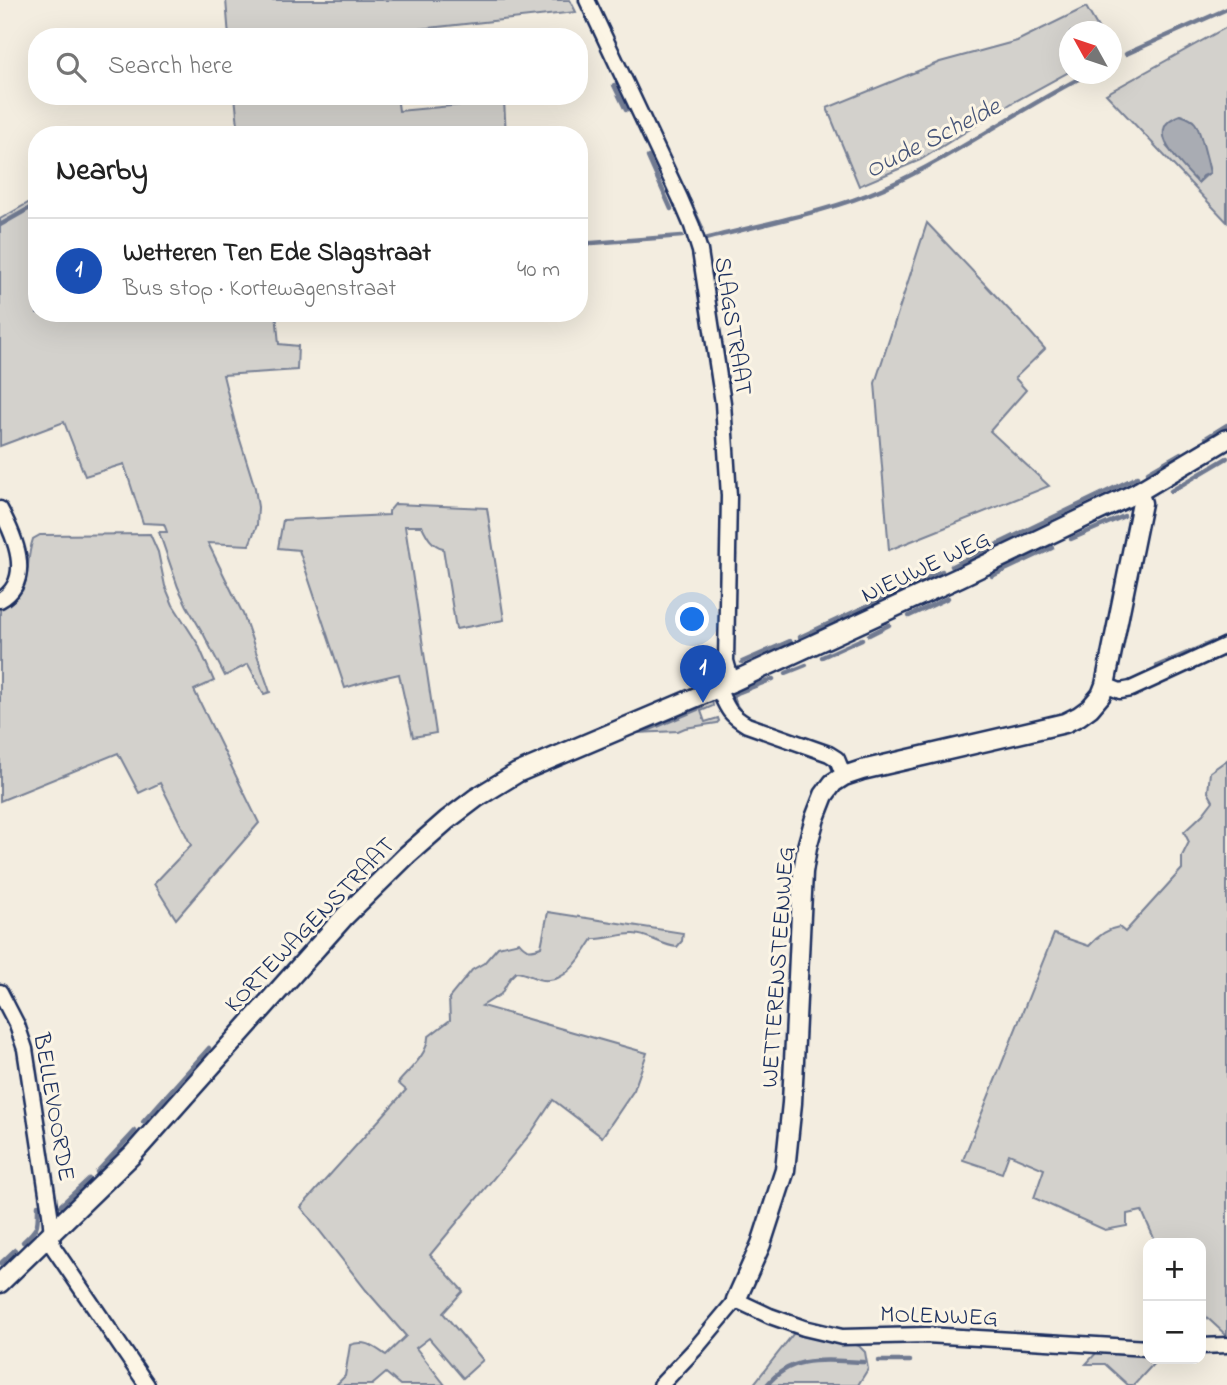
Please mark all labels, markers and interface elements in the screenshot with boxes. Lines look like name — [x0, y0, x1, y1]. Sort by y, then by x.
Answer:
north arrow — [1059, 21, 1122, 84]
search box — [28, 28, 588, 105]
icon: search — [52, 48, 90, 86]
text: Search here — [108, 48, 233, 86]
water label: Oude Schelde — [859, 89, 1009, 190]
text: Nearby — [56, 150, 148, 194]
text: Wetteren Ten Ede Slagstraat — [123, 235, 431, 273]
text: 1 — [75, 254, 83, 287]
text: 40 m — [517, 254, 560, 287]
street label: SLAGSTRAAT — [703, 255, 760, 398]
text: Bus stop · Kortewagenstraat — [123, 273, 396, 306]
street label: NIEUWE WEG — [856, 523, 996, 613]
your location — [675, 602, 709, 636]
pin: 1 — [680, 645, 726, 703]
street label: KORTEWAGENSTRAAT — [217, 830, 404, 1022]
street label: WETTERENSTEENWEG — [754, 845, 805, 1089]
street label: BELLEVOORDE — [22, 1030, 83, 1184]
map controls — [1143, 1238, 1206, 1364]
button: + — [1143, 1238, 1206, 1301]
street label: MOLENWEG — [879, 1298, 999, 1337]
button: − — [1143, 1301, 1206, 1364]

